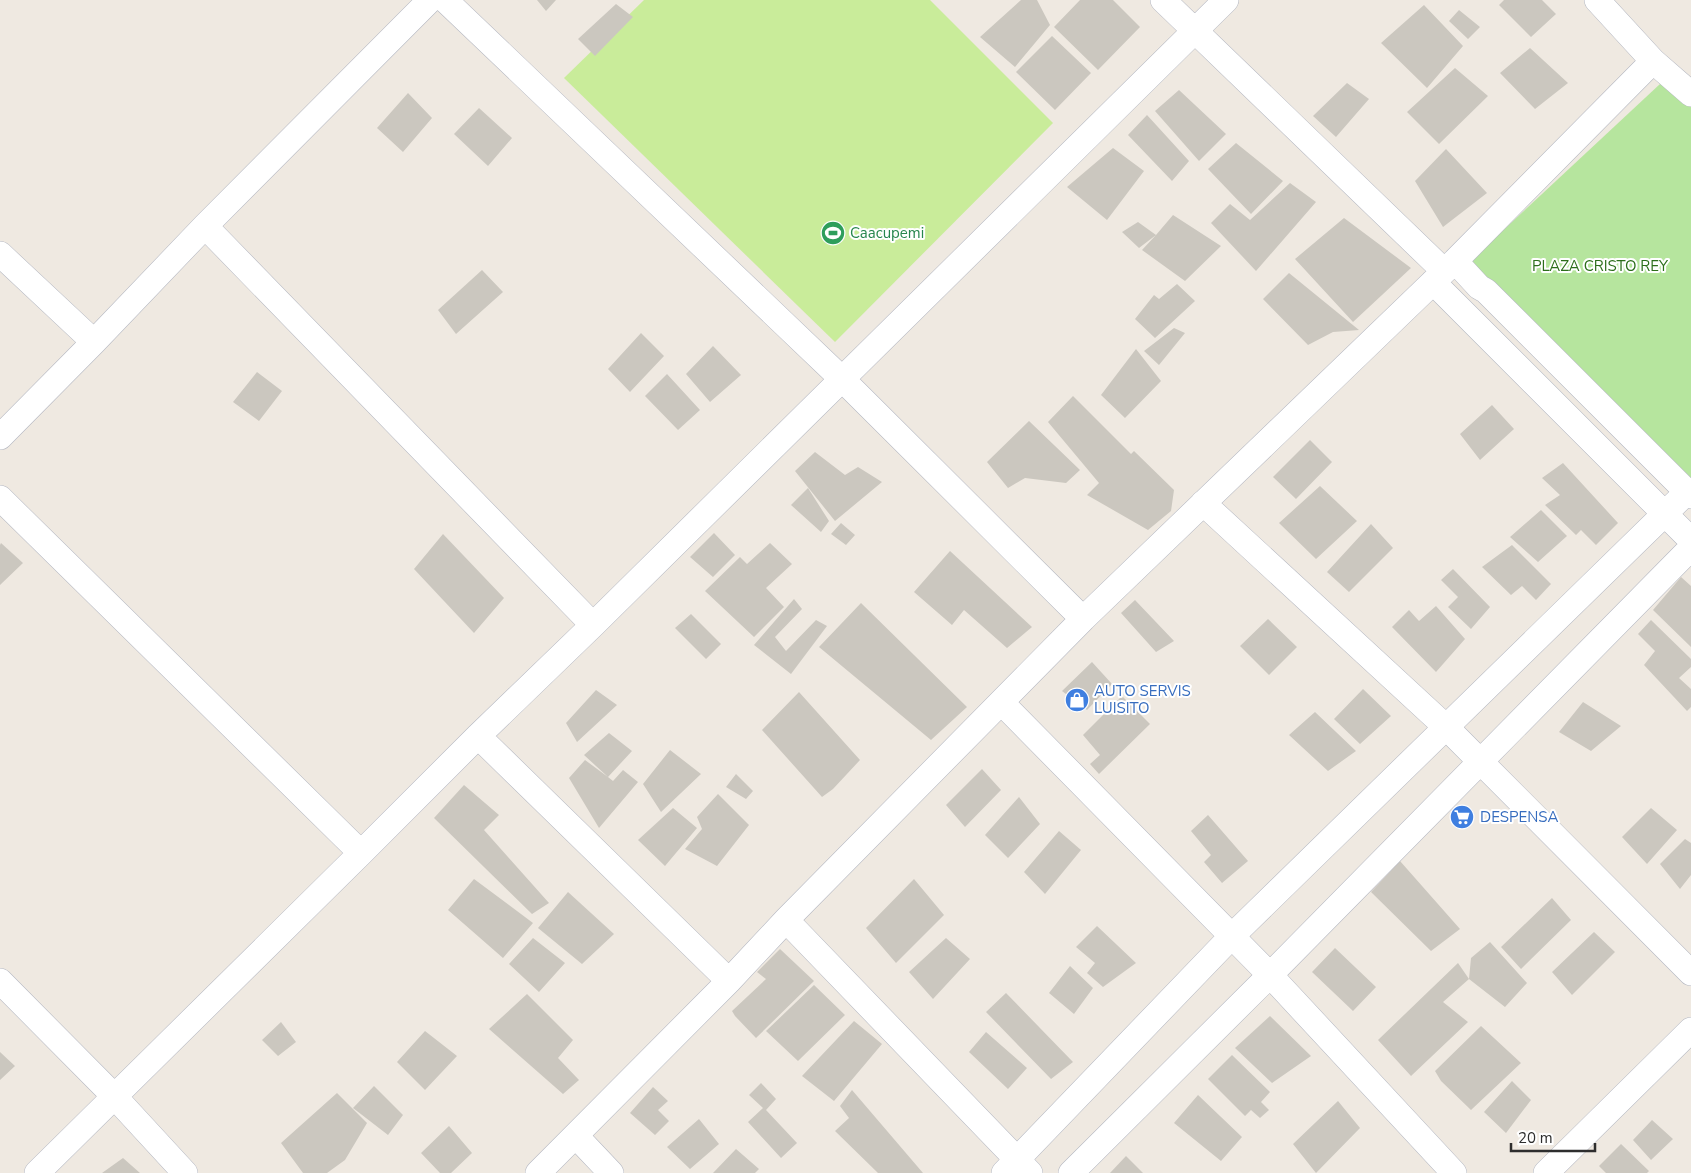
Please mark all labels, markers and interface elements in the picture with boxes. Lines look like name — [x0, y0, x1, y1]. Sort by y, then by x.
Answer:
sports icon: Caacupemi — [820, 220, 846, 246]
place label: Caacupemi — [850, 223, 924, 243]
park label: PLAZA CRISTO REY — [1532, 256, 1669, 276]
place label: AUTO SERVIS LUISITO — [1094, 681, 1191, 718]
shop icon: AUTO SERVIS LUISITO — [1064, 687, 1090, 713]
supermarket icon: DESPENSA — [1449, 804, 1475, 830]
place label: DESPENSA — [1480, 807, 1558, 827]
scale bar — [1511, 1120, 1595, 1152]
text: 20 m — [1518, 1128, 1553, 1148]

